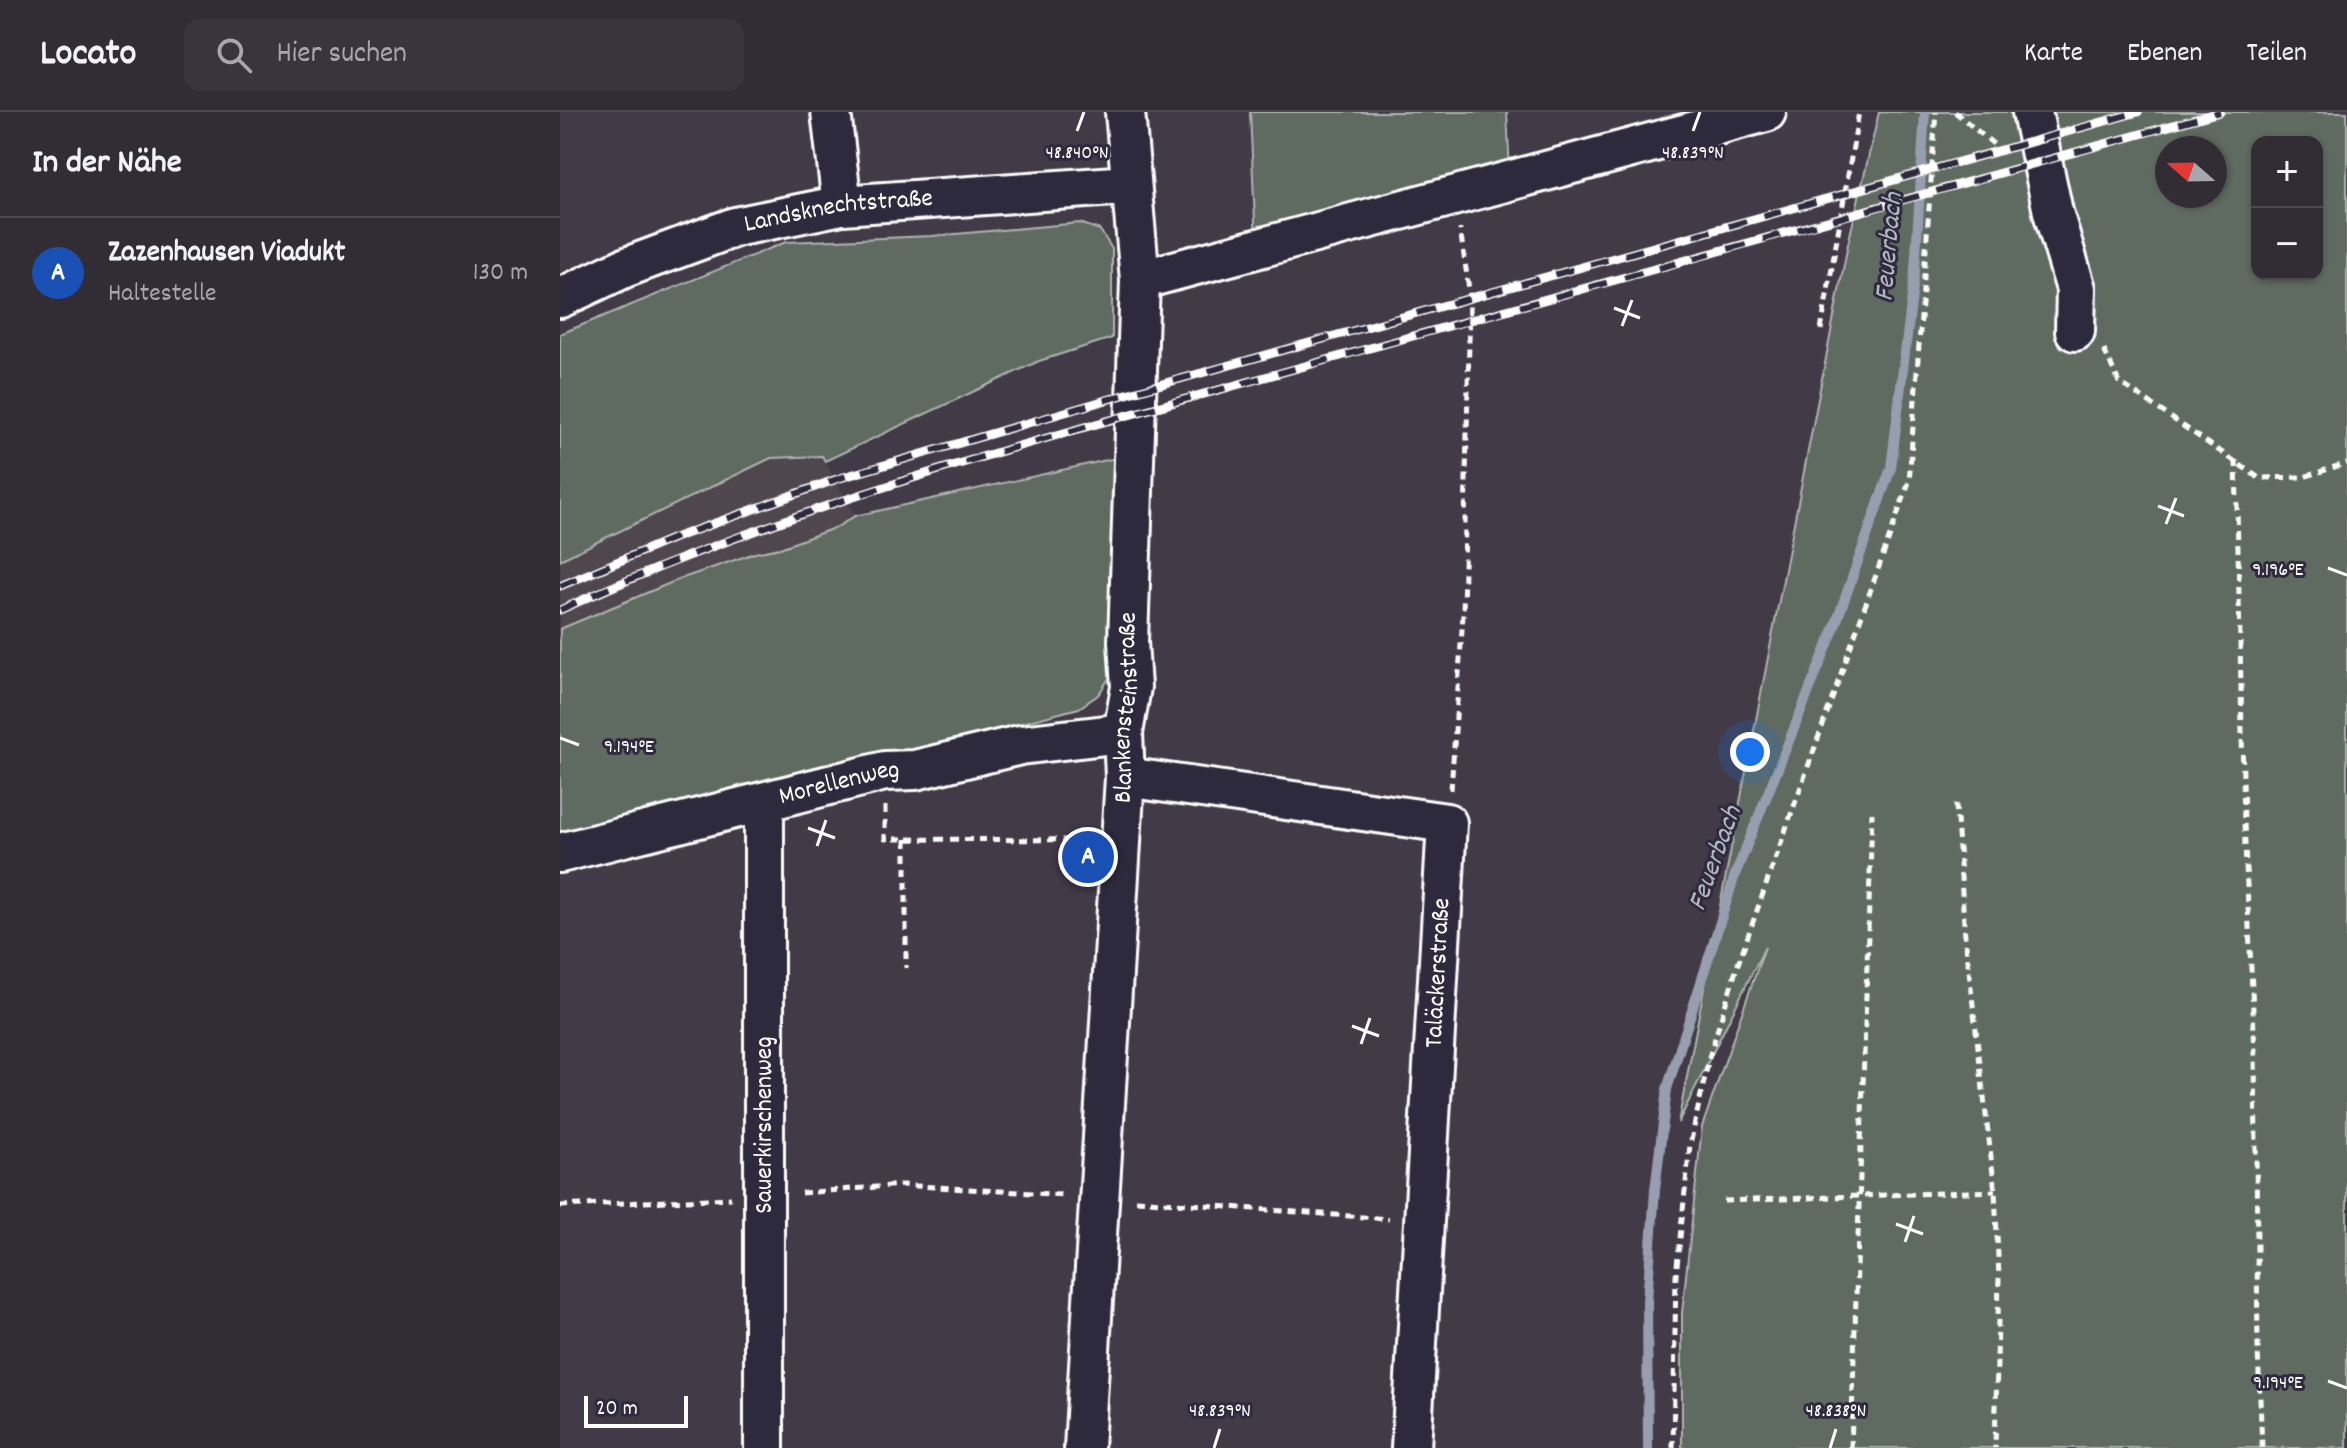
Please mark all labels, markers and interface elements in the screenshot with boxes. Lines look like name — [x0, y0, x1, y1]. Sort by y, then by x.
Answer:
search box — [184, 19, 744, 91]
text: Locato — [40, 28, 136, 83]
icon: search — [212, 33, 256, 77]
text: Hier suchen — [276, 34, 407, 77]
text: Karte — [2024, 35, 2083, 75]
text: Ebenen — [2127, 35, 2202, 75]
text: Teilen — [2246, 35, 2307, 75]
north arrow — [2155, 136, 2227, 208]
map controls — [2251, 136, 2323, 280]
button: + — [2251, 136, 2323, 208]
text: In der Nähe — [32, 140, 182, 189]
text: 48.840°N — [1045, 140, 1109, 168]
text: 48.839°N — [1662, 140, 1724, 168]
street label: Landsknechtstraße — [741, 180, 934, 243]
water label: Feuerbach — [1866, 190, 1916, 303]
button: − — [2251, 208, 2323, 280]
text: Zazenhausen Viadukt — [108, 233, 345, 276]
text: A — [51, 255, 65, 292]
text: 130 m — [473, 255, 528, 292]
text: Haltestelle — [108, 276, 217, 313]
text: 9.196°E — [2252, 557, 2304, 585]
street label: Blankensteinstraße — [1104, 612, 1150, 804]
your location — [1730, 732, 1770, 772]
text: 9.194°E — [604, 734, 654, 762]
street label: Morellenweg — [775, 752, 900, 816]
water label: Feuerbach — [1680, 800, 1755, 917]
pin: A — [1062, 827, 1114, 887]
street label: Taläckerstraße — [1417, 897, 1461, 1049]
street label: Sauerkirschenweg — [747, 1036, 784, 1214]
text: 9.194°E — [2253, 1370, 2303, 1398]
scale bar — [584, 1392, 688, 1428]
text: 20 m — [596, 1394, 638, 1425]
text: 48.839°N — [1189, 1398, 1251, 1426]
text: 48.838°N — [1806, 1398, 1866, 1426]

